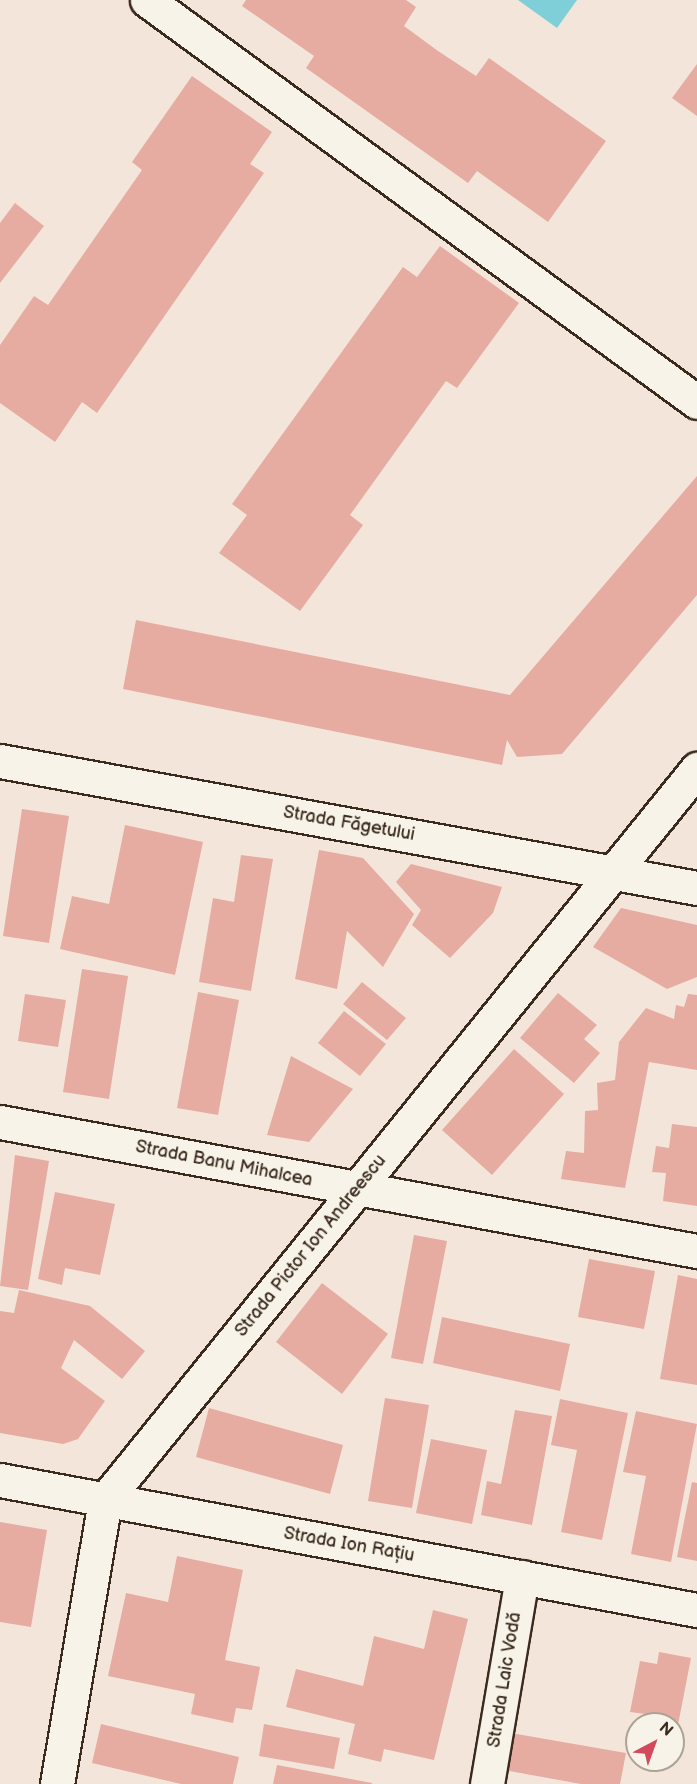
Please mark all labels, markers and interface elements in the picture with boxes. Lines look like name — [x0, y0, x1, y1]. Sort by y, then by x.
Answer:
street label: Strada Făgetului — [281, 802, 417, 846]
street label: Strada Banu Mihalcea — [134, 1136, 314, 1192]
street label: Strada Pictor Ion Andreescu — [231, 1151, 391, 1341]
street label: Strada Ion Rațiu — [282, 1523, 416, 1567]
street label: Strada Laic Vodă — [484, 1611, 526, 1749]
north arrow — [625, 1712, 685, 1772]
text: N — [655, 1718, 677, 1741]

